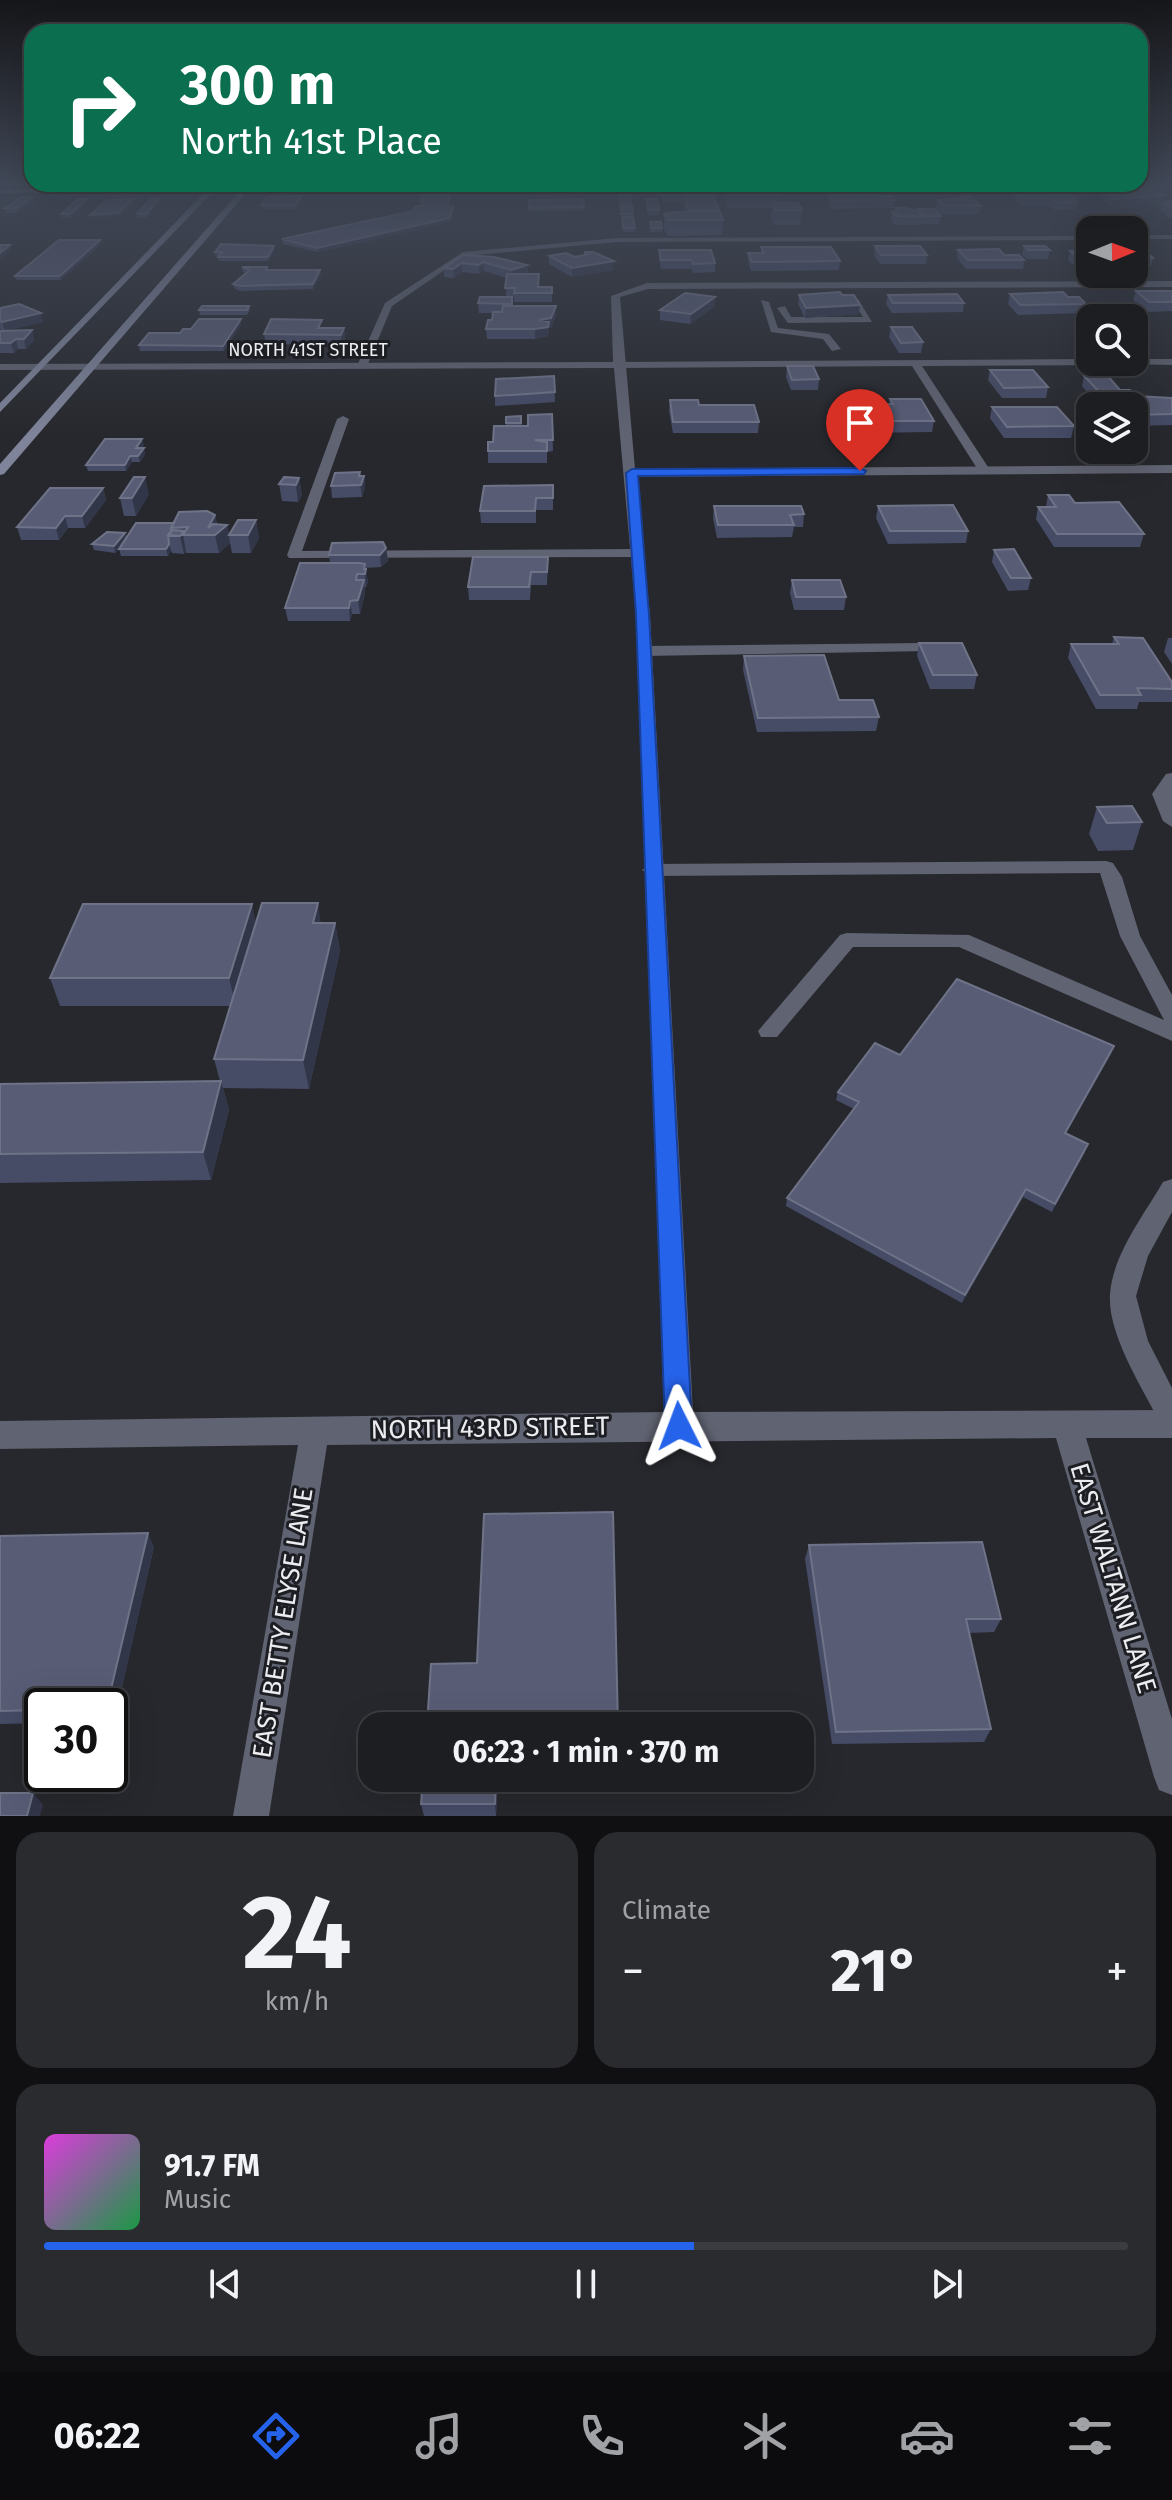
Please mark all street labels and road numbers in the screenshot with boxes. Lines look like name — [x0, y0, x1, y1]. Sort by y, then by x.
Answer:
street label: NORTH 41ST STREET — [228, 339, 388, 361]
street label: NORTH 43RD STREET — [370, 1410, 610, 1446]
street label: EAST WALTANN LANE — [1063, 1459, 1163, 1697]
street label: EAST BETTY ELYSE LANE — [246, 1486, 320, 1760]

